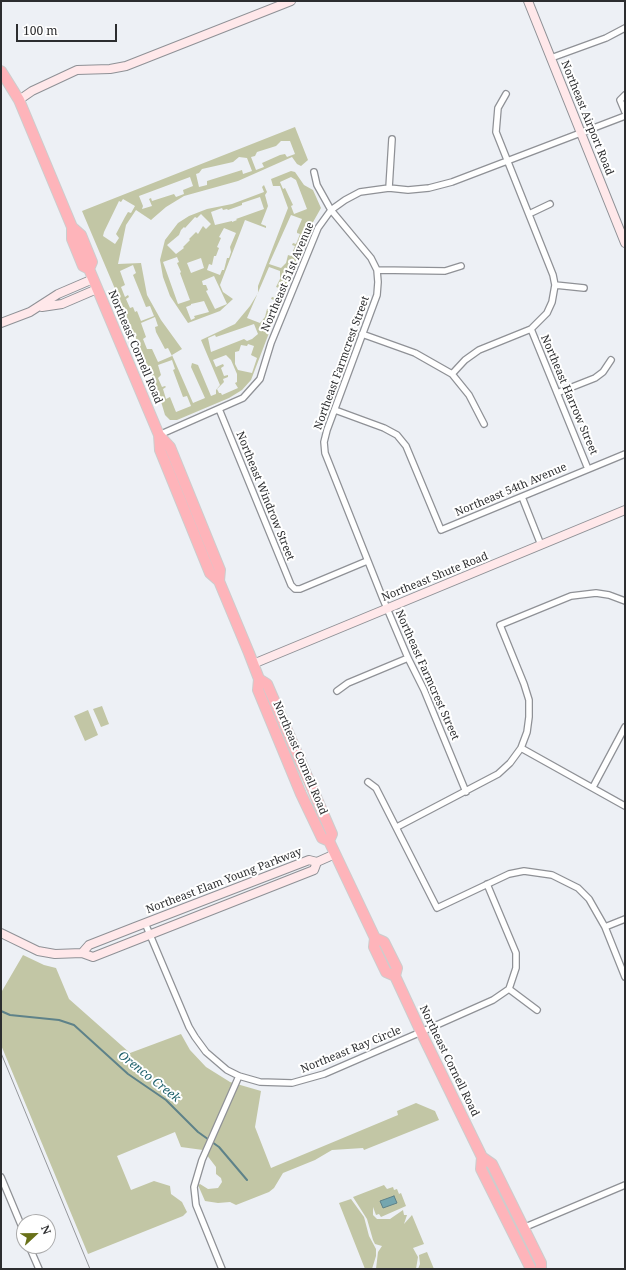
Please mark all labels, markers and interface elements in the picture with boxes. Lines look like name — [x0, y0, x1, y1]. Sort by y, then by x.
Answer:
scale bar — [18, 16, 119, 42]
text: 100 m — [23, 22, 58, 39]
street label: Northeast Airport Road — [558, 59, 616, 177]
street label: Northeast 51st Avenue — [259, 220, 317, 334]
street label: Northeast Cornell Road — [105, 288, 165, 406]
street label: Northeast Farmcrest Street — [312, 294, 372, 432]
street label: Northeast Harrow Street — [538, 333, 600, 457]
street label: Northeast Windrow Street — [233, 430, 297, 562]
street label: Northeast 54th Avenue — [453, 461, 569, 519]
street label: Northeast Shute Road — [380, 550, 490, 604]
street label: Northeast Farmcrest Street — [392, 608, 462, 742]
street label: Northeast Cornell Road — [270, 699, 330, 817]
street label: Northeast Elam Young Parkway — [144, 845, 304, 917]
street label: Northeast Cornell Road — [416, 1003, 482, 1119]
street label: Northeast Ray Circle — [299, 1024, 403, 1076]
water label: Orenco Creek — [115, 1048, 183, 1106]
north arrow — [16, 1214, 56, 1254]
text: N — [38, 1223, 55, 1237]

